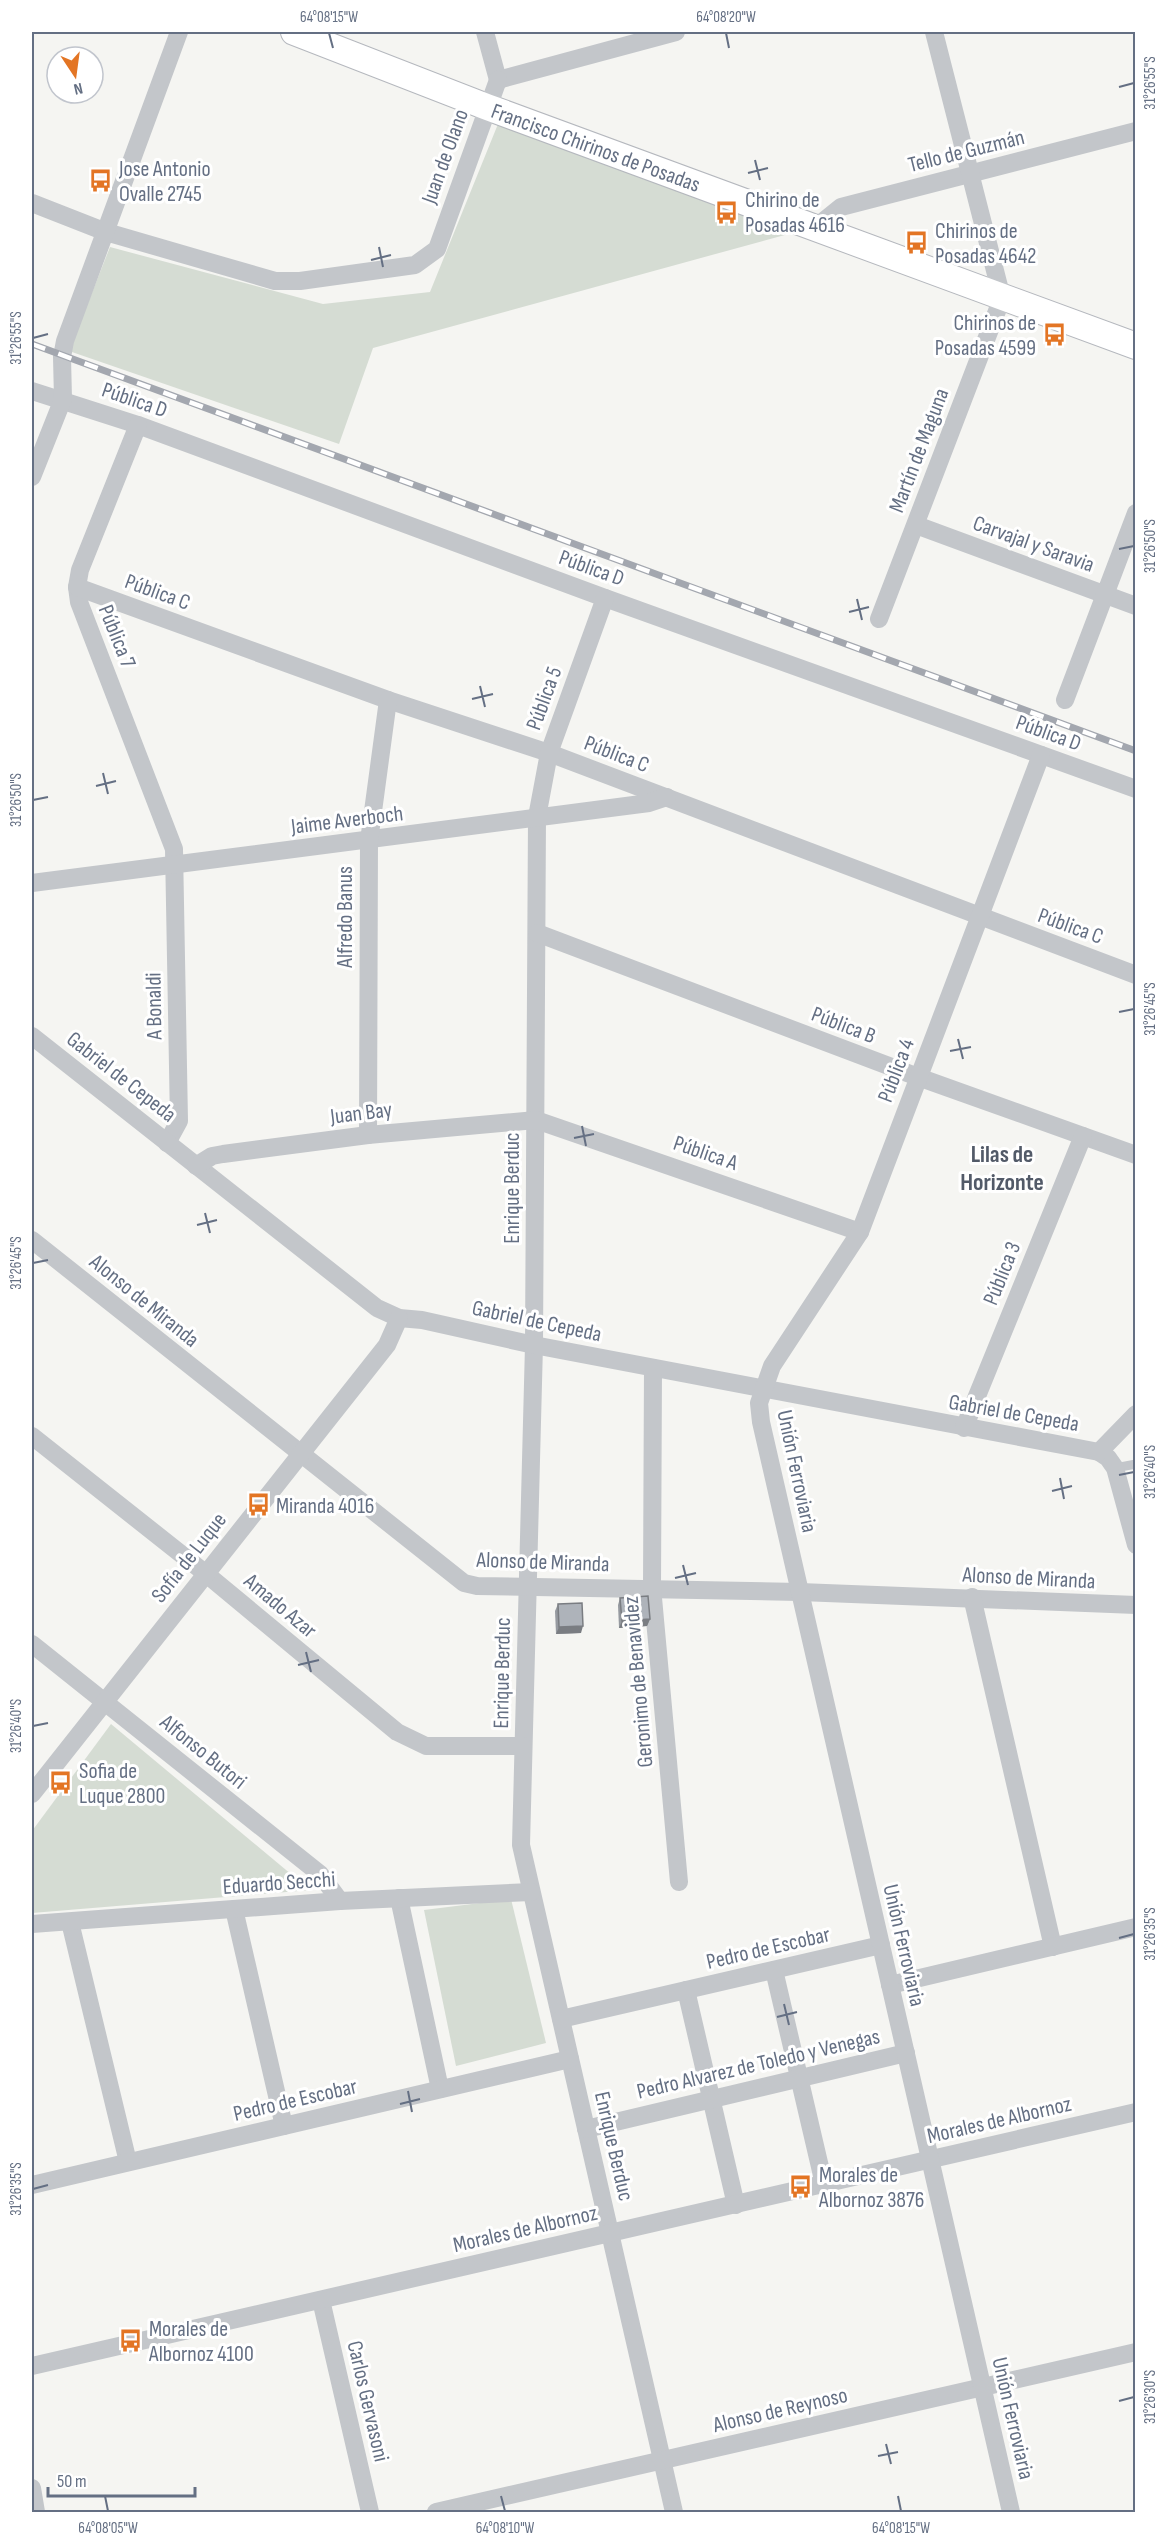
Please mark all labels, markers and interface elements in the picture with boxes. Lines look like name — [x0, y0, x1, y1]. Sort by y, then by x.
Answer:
text: 64°08'15"W — [300, 8, 358, 27]
text: 64°08'20"W — [696, 8, 756, 27]
north arrow — [45, 45, 105, 105]
text: 31°26'55"S — [1141, 56, 1160, 110]
text: N — [72, 78, 84, 98]
street label: Francisco Chirinos de Posadas — [487, 98, 704, 199]
street label: Juan de Olano — [416, 106, 475, 208]
street label: Tello de Guzmán — [905, 124, 1027, 179]
place label: Jose Antonio Ovalle 2745 — [118, 156, 211, 208]
bus stop icon: Jose Antonio Ovalle 2745 — [88, 168, 114, 194]
place label: Chirino de Posadas 4616 — [745, 187, 845, 239]
bus stop icon: Chirino de Posadas 4616 — [714, 199, 740, 225]
place label: Chirinos de Posadas 4642 — [935, 218, 1036, 270]
bus stop icon: Chirinos de Posadas 4642 — [904, 230, 930, 256]
place label: Chirinos de Posadas 4599 — [935, 310, 1036, 362]
text: 31°26'55"S — [7, 311, 26, 365]
bus stop icon: Chirinos de Posadas 4599 — [1041, 322, 1067, 348]
street label: Pública D — [98, 377, 171, 424]
street label: Martín de Maguna — [883, 385, 955, 516]
street label: Carvajal y Saravia — [969, 510, 1098, 579]
text: 31°26'50"S — [1141, 519, 1160, 573]
street label: Pública D — [555, 544, 628, 593]
street label: Pública C — [121, 568, 194, 617]
street label: Pública 7 — [92, 601, 141, 672]
street label: Pública 5 — [521, 663, 568, 734]
street label: Pública D — [1012, 709, 1085, 758]
street label: Pública C — [580, 730, 653, 779]
text: 31°26'50"S — [7, 773, 26, 827]
street label: Jaime Averboch — [289, 800, 405, 841]
street label: Alfredo Banus — [332, 866, 359, 969]
street label: Pública C — [1034, 902, 1107, 951]
street label: A Bonaldi — [140, 972, 169, 1041]
text: 31°26'45"S — [1141, 982, 1160, 1036]
street label: Pública B — [808, 1001, 879, 1050]
street label: Gabriel de Cepeda — [61, 1026, 181, 1128]
street label: Pública 4 — [872, 1035, 921, 1106]
street label: Juan Bay — [328, 1096, 394, 1131]
street label: Pública A — [670, 1130, 742, 1177]
street label: Enrique Berduc — [499, 1132, 526, 1244]
district label: Lilas de Horizonte — [960, 1140, 1044, 1197]
text: 31°26'45"S — [7, 1236, 26, 1290]
street label: Pública 3 — [978, 1238, 1027, 1309]
street label: Alonso de Miranda — [83, 1248, 204, 1354]
street label: Gabriel de Cepeda — [469, 1295, 604, 1348]
street label: Gabriel de Cepeda — [947, 1389, 1081, 1438]
street label: Unión Ferroviaria — [770, 1408, 823, 1535]
text: 31°26'40"S — [1141, 1445, 1160, 1499]
bus stop icon: Miranda 4016 — [245, 1492, 271, 1518]
place label: Miranda 4016 — [276, 1493, 375, 1520]
street label: Sofía de Luque — [146, 1507, 233, 1608]
street label: Alonso de Miranda — [475, 1547, 610, 1578]
street label: Alonso de Miranda — [961, 1561, 1096, 1595]
street label: Amado Azar — [237, 1567, 322, 1644]
street label: Geronimo de Benavidez — [618, 1595, 659, 1769]
street label: Enrique Berduc — [488, 1617, 517, 1729]
text: 31°26'40"S — [7, 1699, 26, 1753]
street label: Alfonso Butori — [153, 1708, 252, 1795]
place label: Sofia de Luque 2800 — [79, 1758, 165, 1810]
bus stop icon: Sofia de Luque 2800 — [48, 1770, 74, 1796]
street label: Eduardo Secchi — [222, 1866, 336, 1901]
street label: Unión Ferroviaria — [876, 1882, 931, 2009]
text: 31°26'35"S — [1141, 1907, 1160, 1961]
street label: Pedro de Escobar — [704, 1921, 833, 1976]
street label: Pedro Alvarez de Toledo y Venegas — [634, 2023, 883, 2106]
street label: Pedro de Escobar — [231, 2073, 360, 2128]
street label: Enrique Berduc — [588, 2089, 639, 2204]
street label: Morales de Albornoz — [925, 2091, 1074, 2150]
text: 31°26'35"S — [7, 2162, 26, 2216]
place label: Morales de Albornoz 3876 — [818, 2162, 924, 2214]
bus stop icon: Morales de Albornoz 3876 — [788, 2174, 814, 2200]
street label: Morales de Albornoz — [451, 2200, 600, 2259]
place label: Morales de Albornoz 4100 — [148, 2316, 254, 2368]
bus stop icon: Morales de Albornoz 4100 — [118, 2328, 144, 2354]
street label: Carlos Gervasoni — [341, 2338, 395, 2464]
street label: Unión Ferroviaria — [985, 2355, 1040, 2482]
text: 31°26'30"S — [1141, 2370, 1160, 2424]
street label: Alonso de Reynoso — [710, 2382, 850, 2439]
scale bar — [48, 2460, 195, 2498]
text: 50 m — [57, 2471, 87, 2492]
text: 64°08'05"W — [78, 2519, 138, 2538]
text: 64°08'10"W — [476, 2519, 535, 2538]
text: 64°08'15"W — [872, 2519, 930, 2538]

